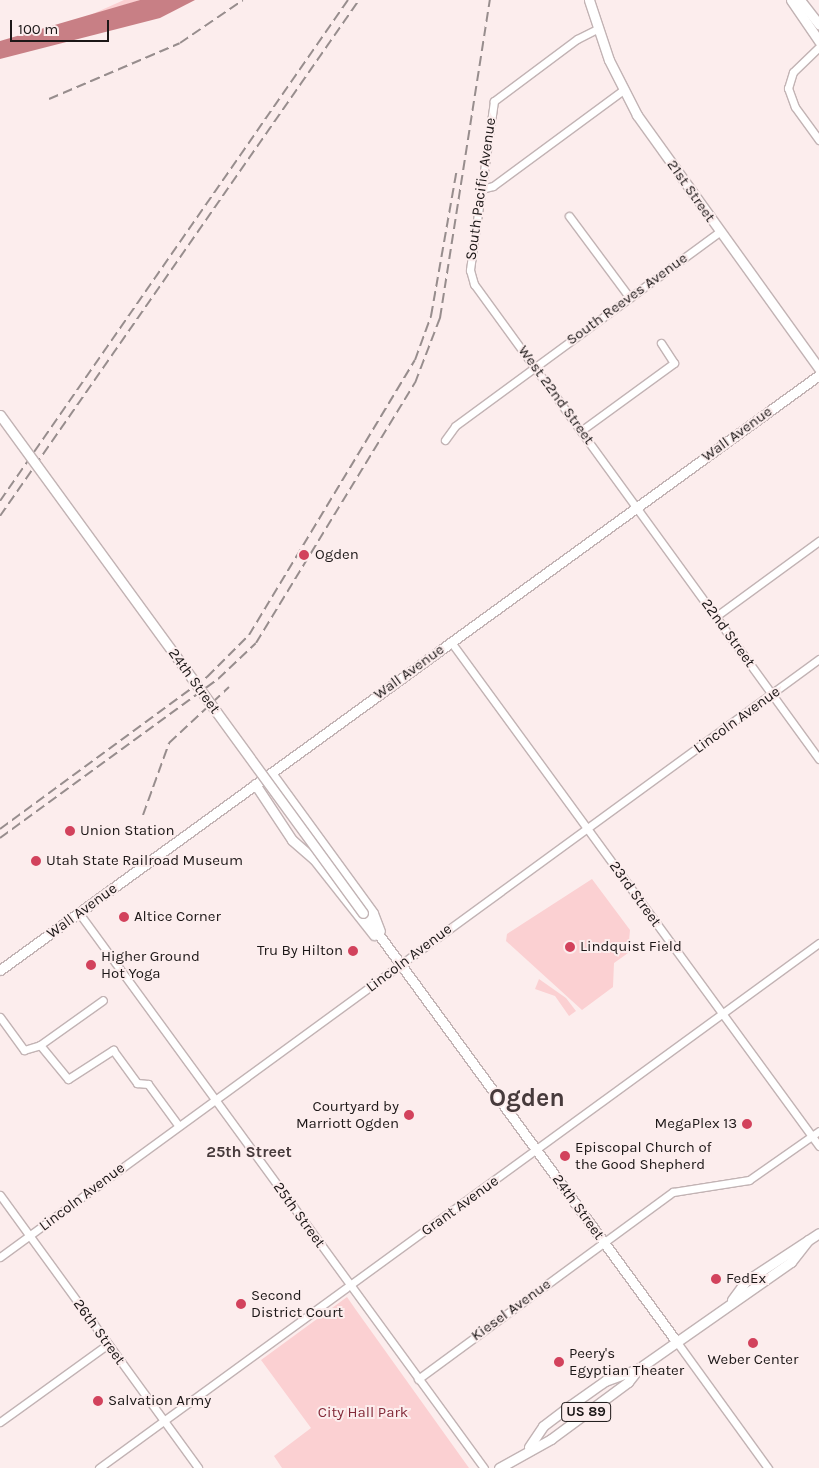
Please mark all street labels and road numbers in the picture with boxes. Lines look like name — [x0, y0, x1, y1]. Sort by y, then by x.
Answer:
street label: South Pacific Avenue — [462, 117, 500, 261]
street label: 21st Street — [663, 156, 719, 226]
street label: South Reeves Avenue — [563, 249, 691, 349]
street label: West 22nd Street — [514, 342, 598, 448]
street label: Wall Avenue — [698, 402, 776, 466]
street label: 22nd Street — [697, 595, 759, 671]
street label: Wall Avenue — [370, 640, 448, 704]
street label: 24th Street — [164, 645, 224, 717]
street label: Lincoln Avenue — [690, 683, 784, 757]
street label: 23rd Street — [605, 858, 665, 930]
street label: Wall Avenue — [43, 879, 121, 943]
street label: Lincoln Avenue — [363, 920, 455, 996]
street label: Lincoln Avenue — [36, 1159, 128, 1235]
street label: 24th Street — [548, 1171, 608, 1243]
street label: Grant Avenue — [418, 1172, 502, 1240]
street label: 25th Street — [269, 1179, 329, 1251]
street label: Kiesel Avenue — [468, 1275, 554, 1345]
street label: 26th Street — [69, 1296, 129, 1368]
road number: US 89 — [561, 1400, 611, 1424]

